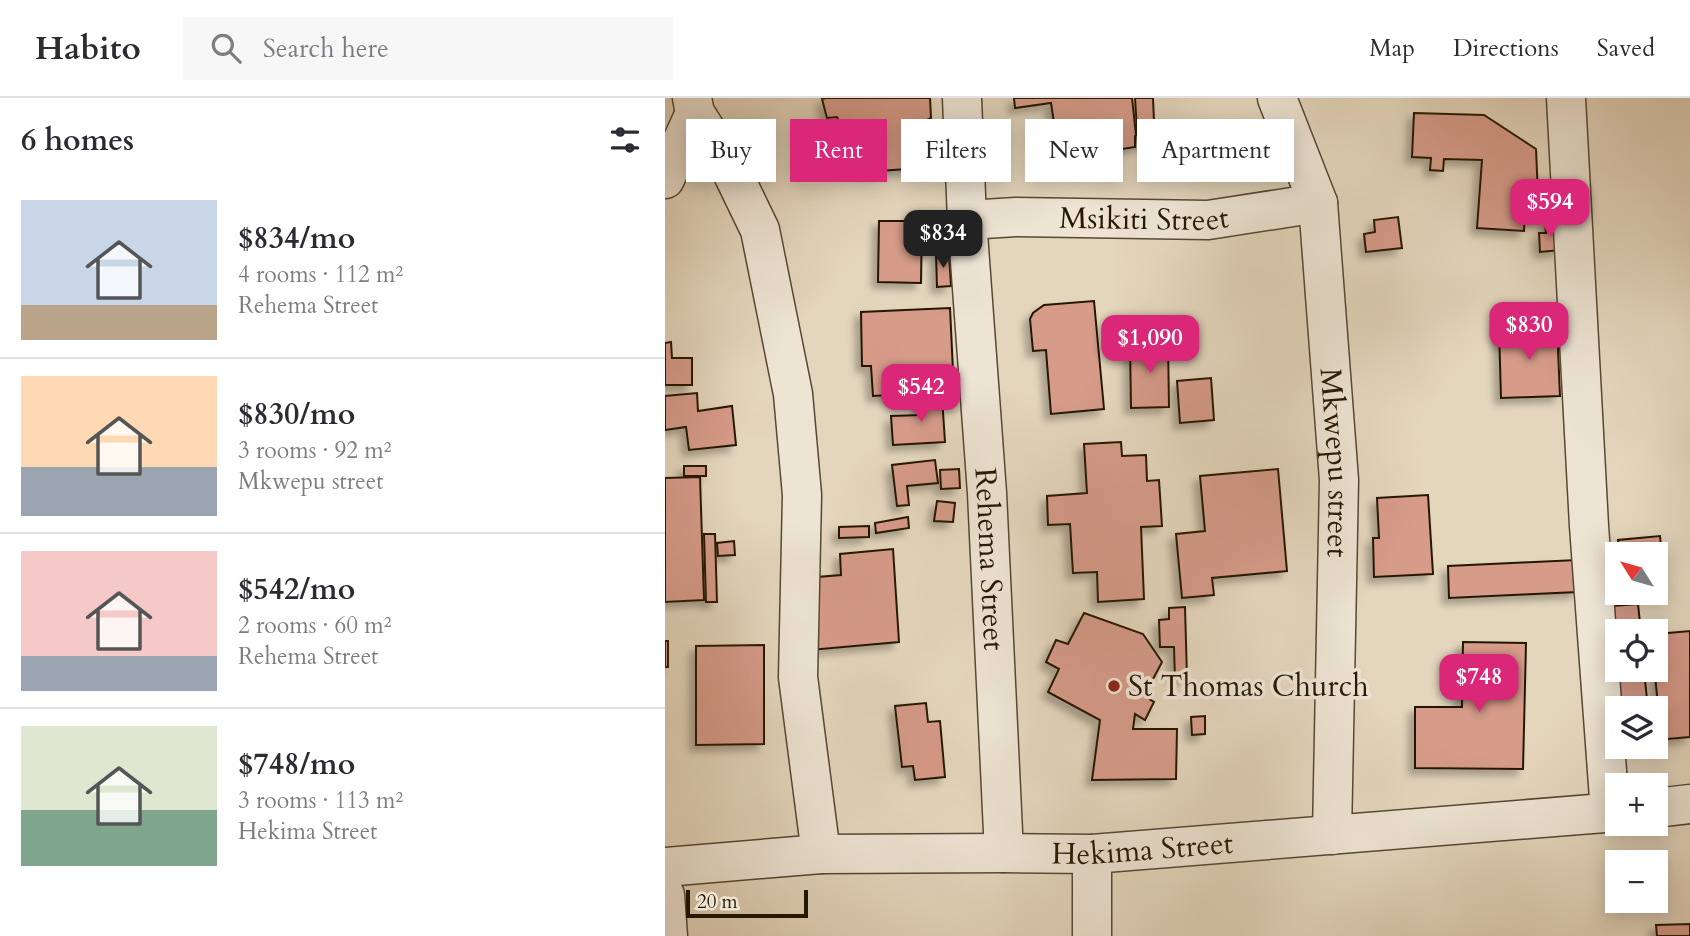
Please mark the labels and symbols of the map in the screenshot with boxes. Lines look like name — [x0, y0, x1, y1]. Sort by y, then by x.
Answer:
pin: $594 — [1509, 180, 1591, 239]
street label: Msikiti Street — [1059, 197, 1232, 241]
pin: $834 — [902, 211, 984, 270]
pin: $830 — [1488, 302, 1570, 362]
pin: $1,090 — [1093, 316, 1207, 375]
pin: $542 — [880, 364, 962, 424]
street label: Mkwepu street — [1310, 366, 1359, 558]
street label: Rehema Street — [964, 466, 1014, 652]
north arrow — [1605, 542, 1668, 606]
pin: $748 — [1438, 654, 1520, 714]
place label: St Thomas Church — [1128, 666, 1369, 707]
marker: St Thomas Church — [1106, 678, 1122, 694]
street label: Hekima Street — [1051, 823, 1235, 875]
scale bar — [686, 887, 809, 919]

